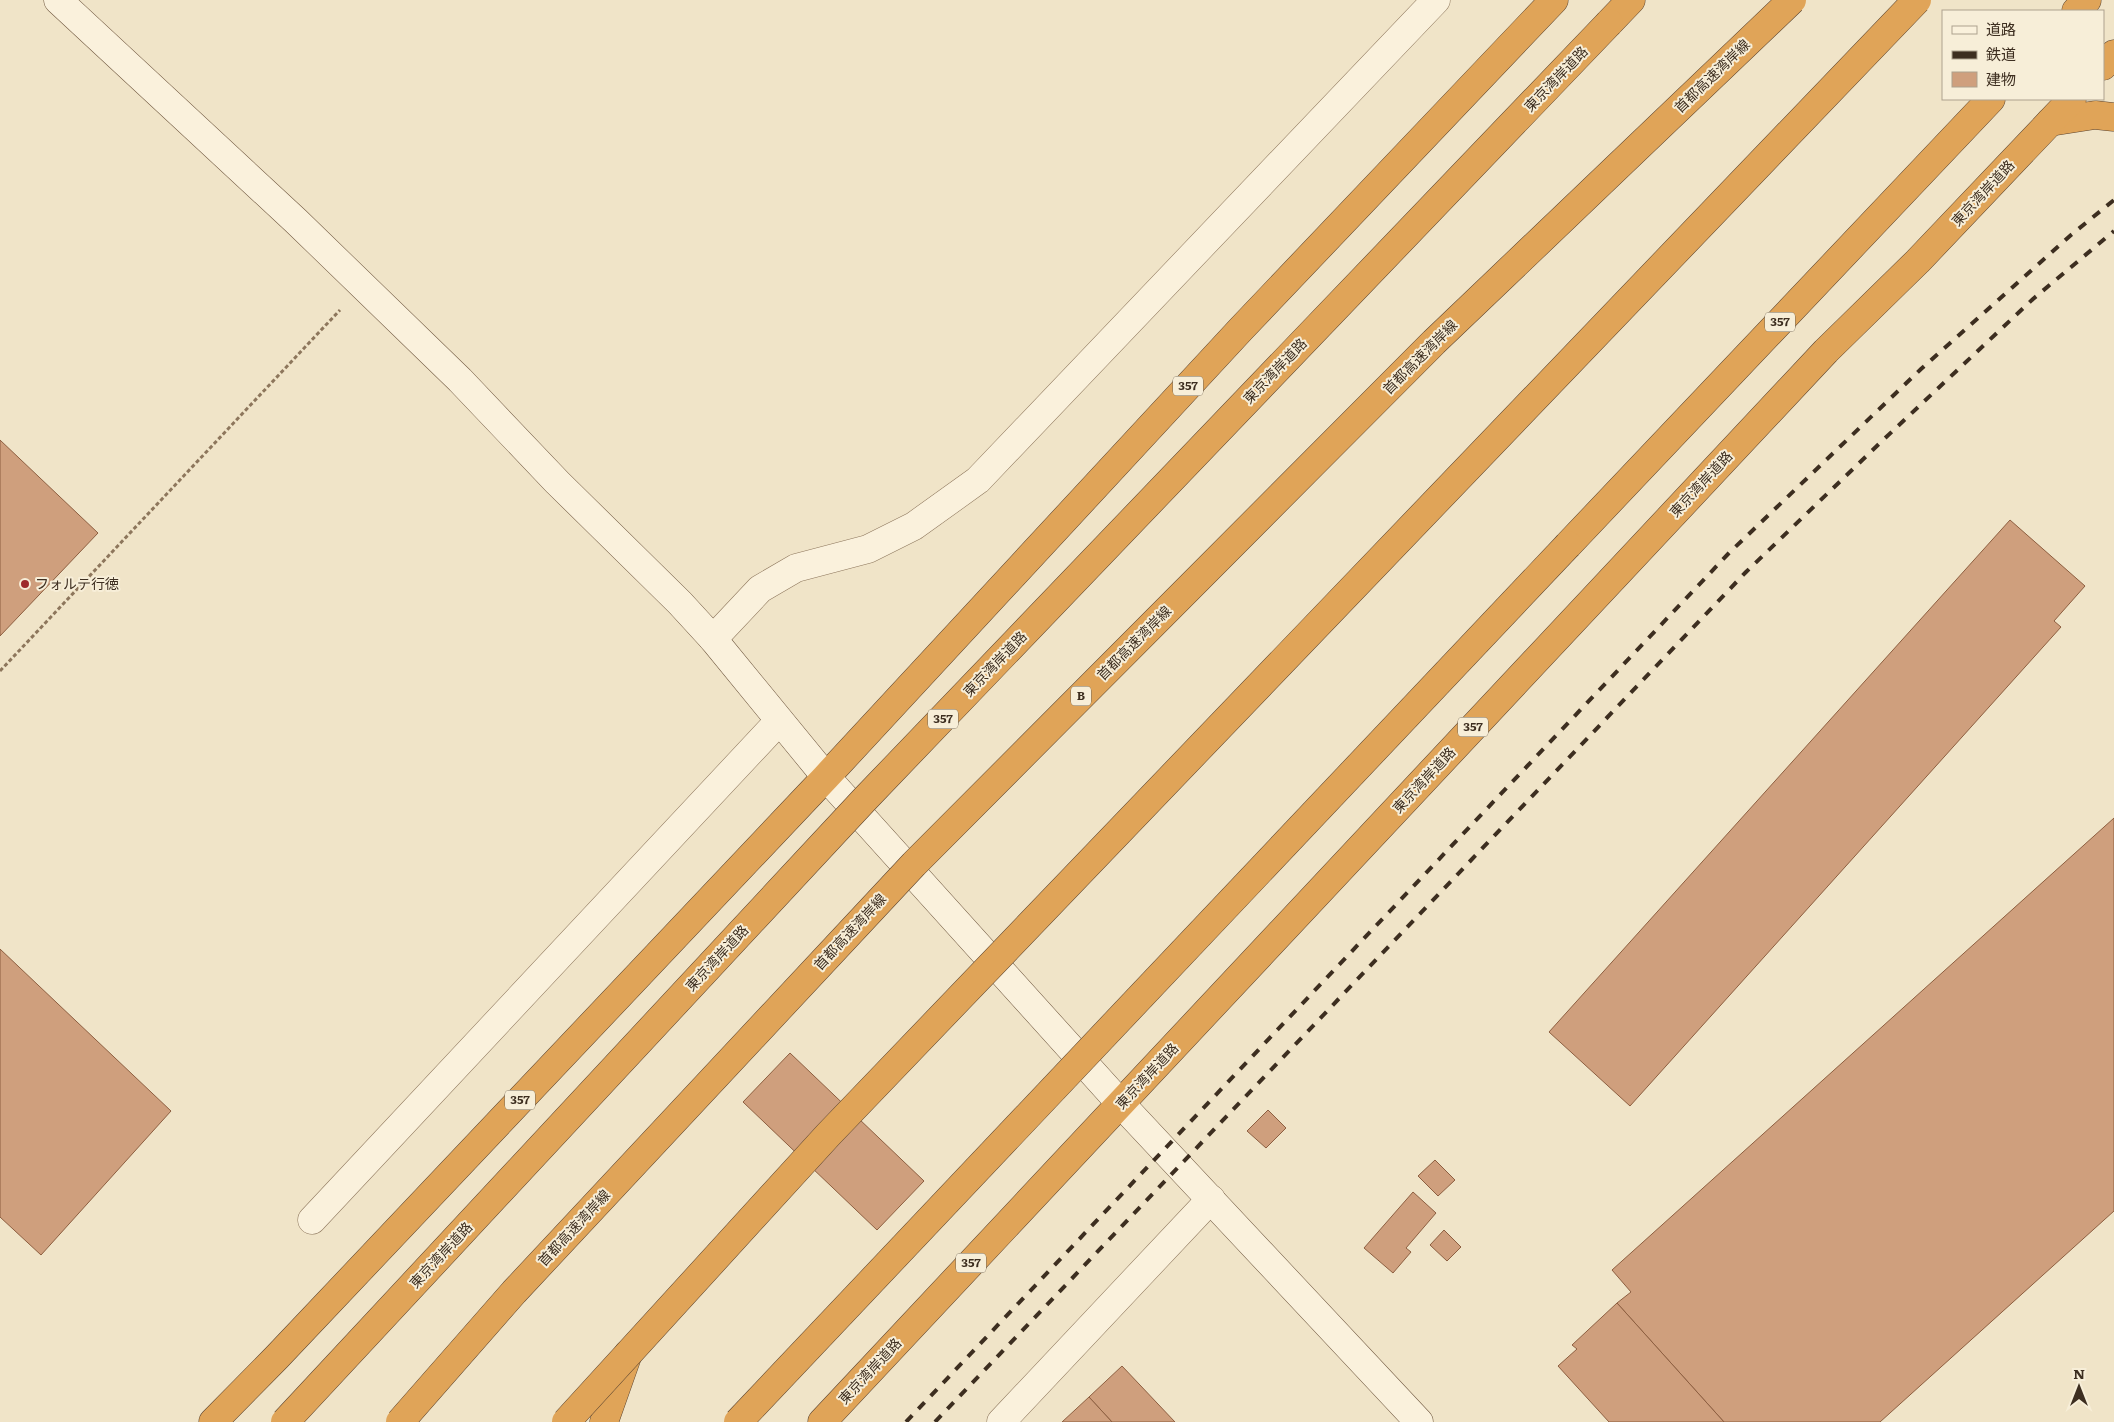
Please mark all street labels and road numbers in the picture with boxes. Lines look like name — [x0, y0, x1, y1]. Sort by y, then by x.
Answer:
street label: 首都高速湾岸線 — [1669, 34, 1753, 117]
street label: 東京湾岸道路 — [1519, 41, 1592, 115]
street label: 東京湾岸道路 — [1946, 155, 2018, 230]
road number: 357 — [1765, 313, 1795, 332]
street label: 首都高速湾岸線 — [1378, 315, 1461, 398]
street label: 東京湾岸道路 — [1238, 333, 1311, 407]
road number: 357 — [1173, 376, 1203, 396]
street label: 東京湾岸道路 — [1664, 446, 1736, 521]
street label: 首都高速湾岸線 — [1092, 601, 1175, 684]
street label: 東京湾岸道路 — [958, 626, 1031, 700]
road number: B — [1071, 686, 1091, 706]
road number: 357 — [928, 710, 958, 729]
road number: 357 — [1458, 718, 1488, 736]
street label: 東京湾岸道路 — [1387, 742, 1459, 817]
street label: 首都高速湾岸線 — [809, 889, 890, 974]
street label: 東京湾岸道路 — [680, 920, 752, 995]
street label: 東京湾岸道路 — [1110, 1038, 1182, 1113]
road number: 357 — [505, 1090, 535, 1110]
street label: 首都高速湾岸線 — [533, 1185, 614, 1270]
street label: 東京湾岸道路 — [404, 1217, 476, 1292]
road number: 357 — [956, 1254, 986, 1272]
street label: 東京湾岸道路 — [833, 1333, 905, 1408]

